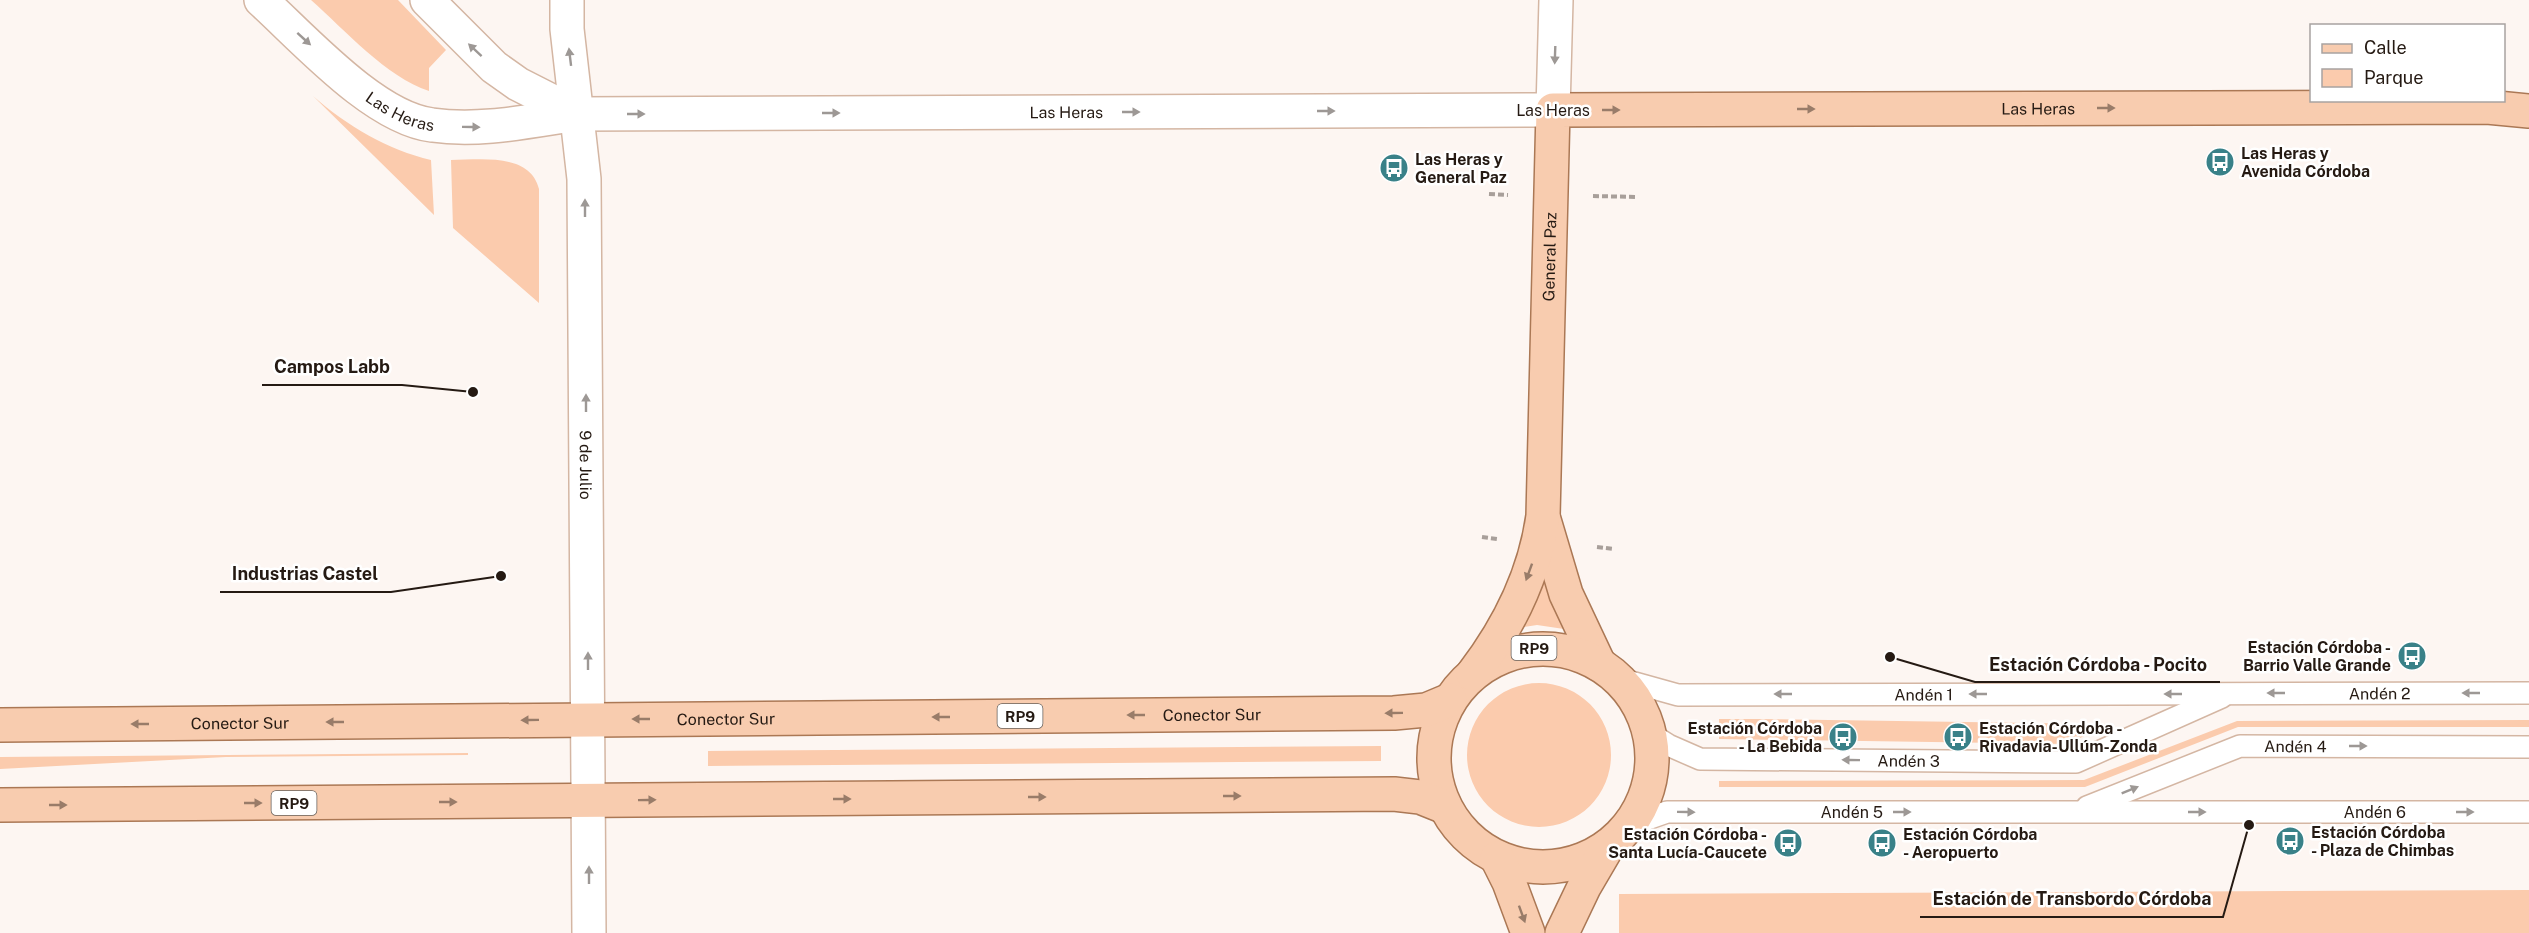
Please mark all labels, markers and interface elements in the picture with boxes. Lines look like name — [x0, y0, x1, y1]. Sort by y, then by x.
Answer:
legend — [2310, 24, 2505, 102]
one-way arrow — [296, 32, 311, 45]
text: Calle — [2364, 37, 2407, 58]
one-way arrow — [468, 44, 483, 57]
one-way arrow — [1550, 46, 1559, 65]
one-way arrow — [565, 48, 575, 67]
text: Parque — [2364, 67, 2424, 88]
street label: Las Heras — [362, 88, 436, 135]
street label: Las Heras — [2001, 99, 2075, 118]
street label: Las Heras — [1516, 101, 1590, 120]
street label: Las Heras — [1029, 102, 1103, 122]
one-way arrow — [2097, 103, 2116, 113]
one-way arrow — [1797, 104, 1816, 114]
one-way arrow — [1602, 105, 1621, 115]
one-way arrow — [1316, 106, 1335, 116]
one-way arrow — [1121, 107, 1140, 117]
one-way arrow — [821, 108, 840, 118]
one-way arrow — [626, 109, 645, 119]
one-way arrow — [461, 122, 480, 131]
place label: Las Heras y Avenida Córdoba — [2241, 144, 2370, 181]
bus stop icon: Las Heras y Avenida Córdoba — [2204, 146, 2236, 178]
place label: Las Heras y General Paz — [1415, 150, 1507, 187]
bus stop icon: Las Heras y General Paz — [1378, 152, 1410, 184]
one-way arrow — [580, 199, 590, 218]
street label: General Paz — [1539, 212, 1560, 302]
callout: Campos Labb — [262, 349, 402, 385]
text: Campos Labb — [274, 356, 390, 377]
one-way arrow — [581, 394, 591, 413]
street label: 9 de Julio — [576, 430, 596, 500]
callout: Industrias Castel — [220, 556, 391, 592]
text: Industrias Castel — [232, 563, 378, 584]
one-way arrow — [1523, 563, 1533, 581]
road number: RP9 — [1512, 636, 1556, 660]
place label: Estación Córdoba - Barrio Valle Grande — [2243, 638, 2391, 675]
bus stop icon: Estación Córdoba - Barrio Valle Grande — [2396, 640, 2428, 672]
callout: Estación Córdoba - Pocito — [1975, 646, 2220, 682]
one-way arrow — [583, 652, 593, 671]
text: Estación Córdoba - Pocito — [1989, 654, 2207, 675]
street label: Andén 2 — [2349, 684, 2411, 703]
street label: Andén 1 — [1894, 685, 1953, 704]
one-way arrow — [2266, 688, 2285, 698]
one-way arrow — [2461, 688, 2480, 698]
one-way arrow — [1773, 689, 1792, 699]
one-way arrow — [1968, 689, 1987, 699]
one-way arrow — [2163, 689, 2182, 699]
road number: RP9 — [998, 704, 1042, 728]
street label: Conector Sur — [1163, 705, 1261, 724]
one-way arrow — [1384, 708, 1403, 718]
street label: Conector Sur — [677, 709, 775, 729]
one-way arrow — [1126, 710, 1145, 720]
one-way arrow — [931, 712, 950, 722]
street label: Conector Sur — [191, 713, 289, 733]
one-way arrow — [631, 715, 650, 724]
one-way arrow — [520, 716, 539, 725]
one-way arrow — [325, 717, 344, 727]
one-way arrow — [130, 719, 149, 729]
place label: Estación Córdoba - La Bebida — [1688, 719, 1822, 756]
place label: Estación Córdoba - Rivadavia-Ullúm-Zonda — [1979, 719, 2157, 756]
bus stop icon: Estación Córdoba - La Bebida — [1827, 721, 1859, 753]
bus stop icon: Estación Córdoba - Rivadavia-Ullúm-Zonda — [1942, 721, 1974, 753]
street label: Andén 4 — [2264, 737, 2327, 756]
one-way arrow — [2349, 741, 2368, 751]
street label: Andén 3 — [1877, 751, 1940, 770]
one-way arrow — [1842, 755, 1861, 765]
one-way arrow — [2121, 785, 2139, 794]
road number: RP9 — [272, 791, 316, 815]
one-way arrow — [1222, 791, 1241, 801]
one-way arrow — [1027, 792, 1046, 802]
one-way arrow — [832, 794, 851, 804]
one-way arrow — [637, 796, 656, 805]
one-way arrow — [439, 797, 458, 807]
one-way arrow — [244, 799, 263, 808]
one-way arrow — [49, 800, 68, 810]
street label: Andén 5 — [1820, 803, 1883, 822]
street label: Andén 6 — [2344, 803, 2406, 822]
one-way arrow — [1677, 807, 1696, 817]
one-way arrow — [1893, 807, 1912, 817]
one-way arrow — [2188, 807, 2207, 817]
one-way arrow — [2456, 807, 2475, 817]
place label: Estación Córdoba - Plaza de Chimbas — [2311, 823, 2454, 860]
place label: Estación Córdoba - Santa Lucía-Caucete — [1608, 825, 1767, 862]
place label: Estación Córdoba - Aeropuerto — [1903, 825, 2037, 862]
bus stop icon: Estación Córdoba - Plaza de Chimbas — [2274, 825, 2306, 857]
bus stop icon: Estación Córdoba - Santa Lucía-Caucete — [1772, 827, 1804, 859]
bus stop icon: Estación Córdoba - Aeropuerto — [1866, 827, 1898, 859]
one-way arrow — [584, 865, 594, 884]
callout: Estación de Transbordo Córdoba — [1920, 881, 2223, 917]
text: Estación de Transbordo Córdoba — [1933, 888, 2211, 909]
one-way arrow — [1517, 905, 1527, 923]

